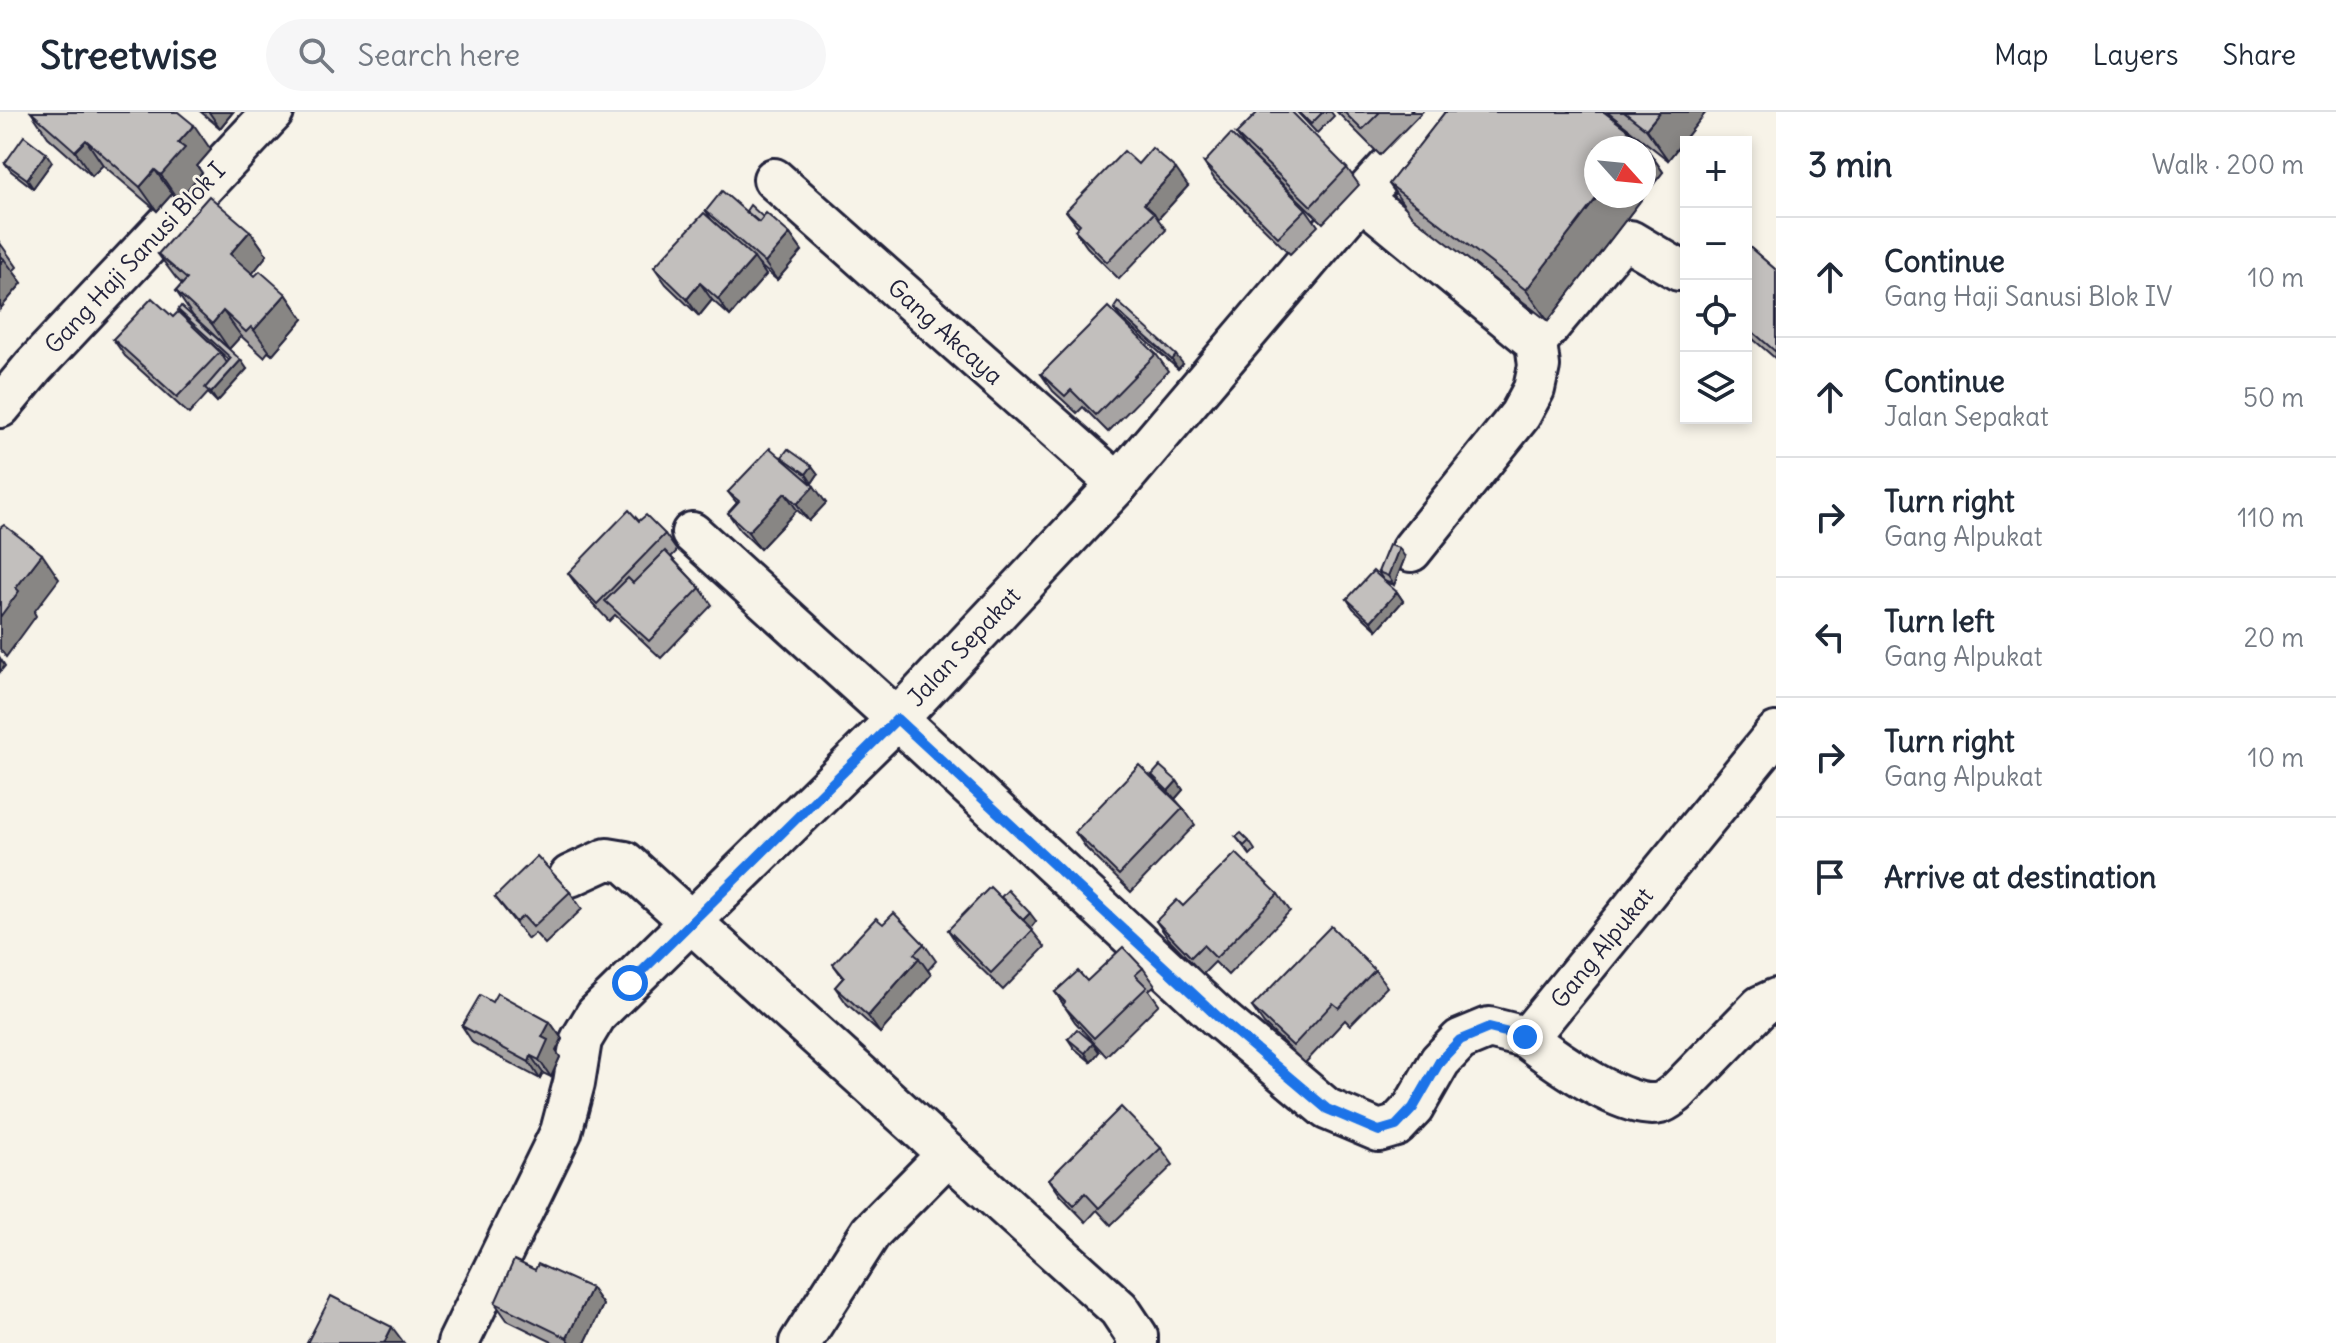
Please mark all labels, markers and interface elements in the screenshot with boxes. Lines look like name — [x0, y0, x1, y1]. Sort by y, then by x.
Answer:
search box — [266, 19, 826, 91]
text: Streetwise — [40, 32, 218, 79]
icon: search — [294, 33, 338, 77]
text: Search here — [358, 36, 520, 74]
text: Map — [1994, 37, 2049, 73]
text: Layers — [2093, 37, 2179, 73]
text: Share — [2223, 37, 2296, 73]
north arrow — [1584, 136, 1656, 208]
map controls — [1680, 136, 1752, 424]
button: + — [1680, 136, 1752, 208]
text: 3 min — [1808, 143, 1893, 186]
text: Walk · 200 m — [2152, 148, 2304, 181]
street label: Gang Haji Sanusi Blok I — [38, 155, 231, 359]
button: − — [1680, 208, 1752, 280]
text: Continue — [1884, 242, 2005, 280]
icon: ahead — [1808, 255, 1852, 299]
text: 10 m — [2248, 261, 2304, 294]
street label: Gang Akcaya — [882, 272, 1009, 391]
button: locate — [1680, 280, 1752, 352]
text: Gang Haji Sanusi Blok IV — [1884, 280, 2172, 313]
button: layers — [1680, 352, 1752, 424]
text: Continue — [1884, 362, 2005, 400]
icon: ahead — [1808, 375, 1852, 419]
text: 50 m — [2243, 381, 2304, 414]
text: Jalan Sepakat — [1884, 400, 2049, 433]
text: Turn right — [1884, 482, 2015, 520]
icon: right — [1808, 495, 1852, 539]
text: 110 m — [2237, 501, 2304, 534]
text: Gang Alpukat — [1884, 520, 2043, 553]
street label: Jalan Sepakat — [900, 580, 1026, 712]
text: Turn left — [1884, 602, 1995, 640]
icon: left — [1808, 615, 1852, 659]
text: 20 m — [2244, 621, 2304, 654]
text: Gang Alpukat — [1884, 640, 2043, 673]
text: Turn right — [1884, 722, 2015, 760]
icon: right — [1808, 735, 1852, 779]
text: 10 m — [2248, 741, 2304, 774]
text: Gang Alpukat — [1884, 760, 2043, 793]
icon: arrive — [1808, 855, 1852, 899]
text: Arrive at destination — [1884, 858, 2156, 896]
street label: Gang Alpukat — [1544, 881, 1659, 1014]
route start — [612, 965, 648, 1001]
route end — [1507, 1019, 1543, 1055]

